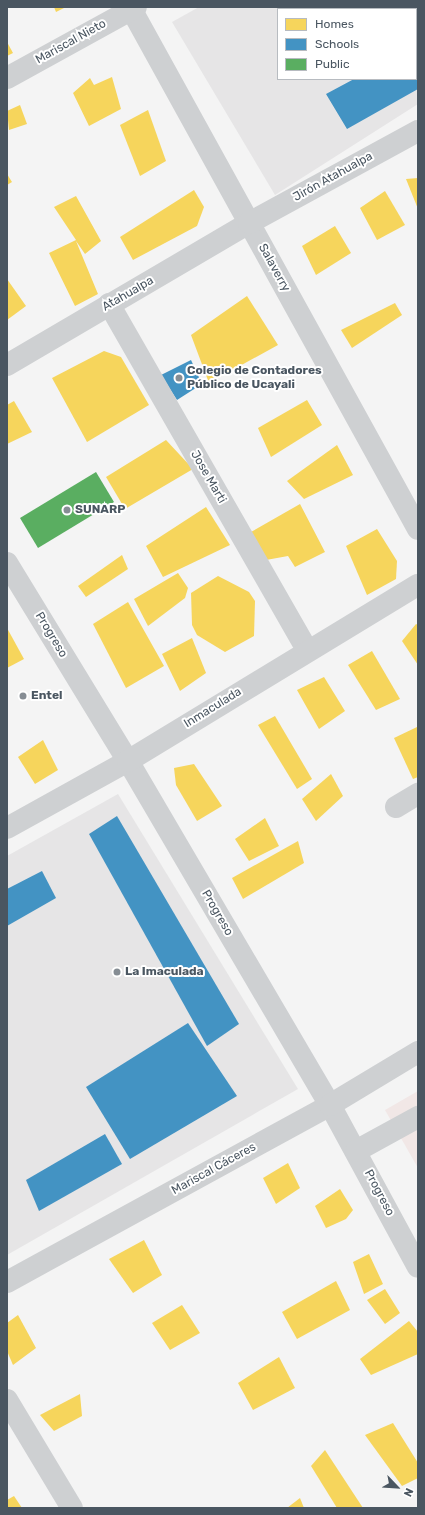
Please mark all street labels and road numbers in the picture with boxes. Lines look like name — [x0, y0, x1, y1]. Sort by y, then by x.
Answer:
street label: Mariscal Nieto — [33, 17, 109, 67]
street label: Jirón Atahualpa — [291, 149, 375, 205]
street label: Salaverry — [255, 242, 293, 294]
street label: Atahualpa — [100, 274, 156, 314]
street label: Jose Marti — [187, 448, 229, 506]
street label: Progreso — [32, 610, 70, 660]
street label: Inmaculada — [182, 685, 244, 731]
street label: Progreso — [198, 888, 236, 938]
street label: Mariscal Cáceres — [169, 1140, 259, 1198]
street label: Progreso — [361, 1167, 397, 1219]

